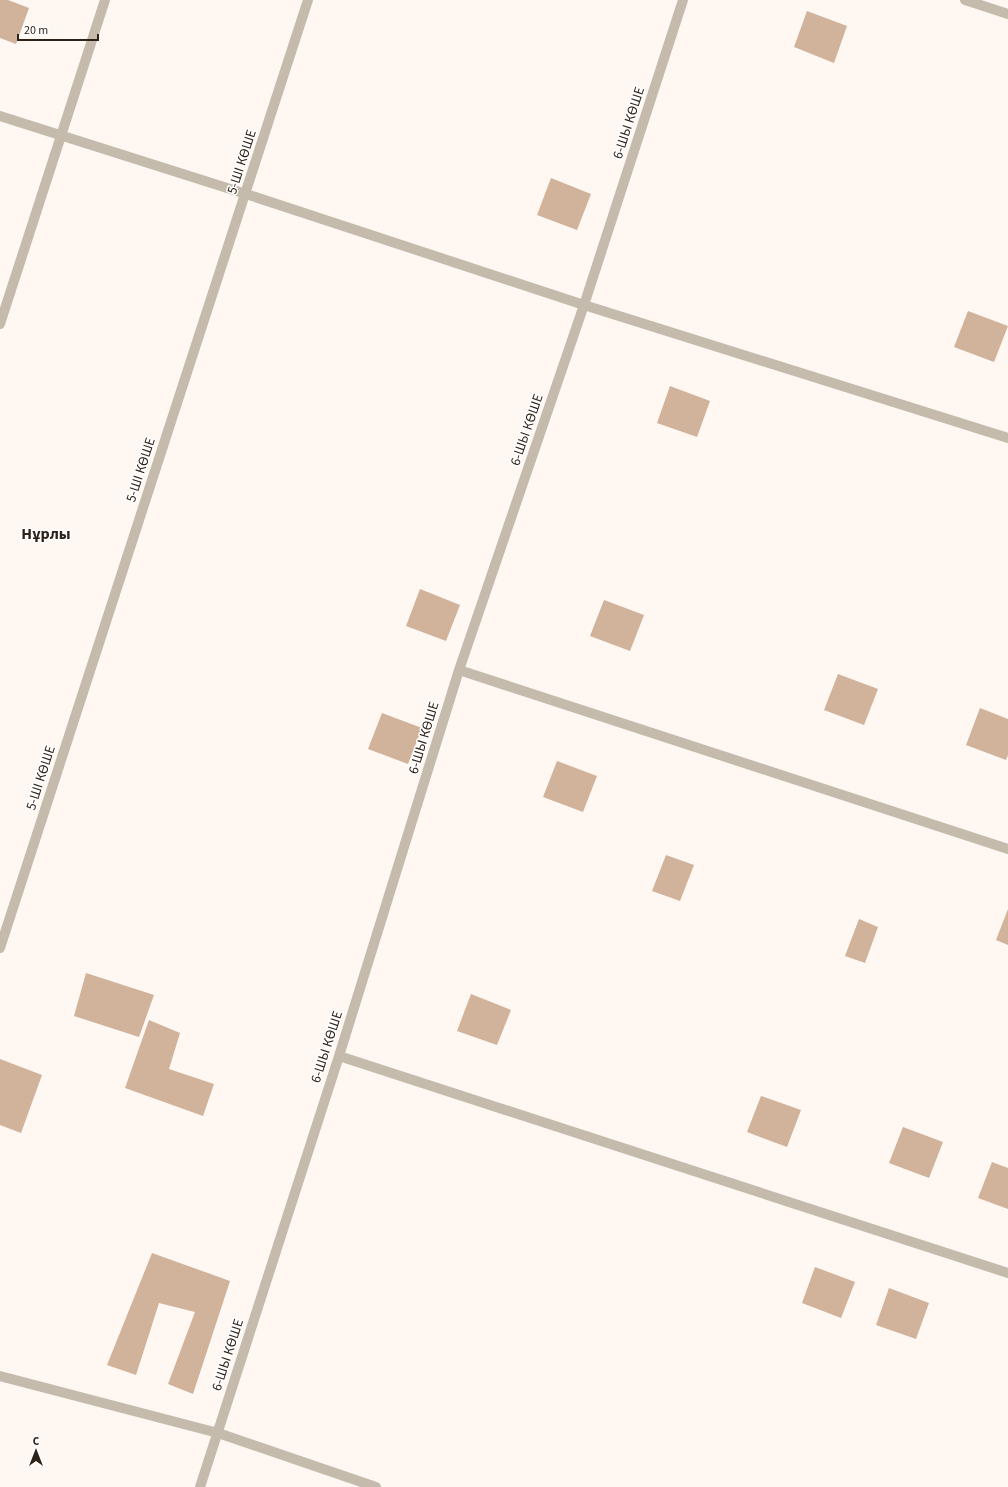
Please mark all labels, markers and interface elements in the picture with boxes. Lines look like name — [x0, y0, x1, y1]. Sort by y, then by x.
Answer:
scale bar — [18, 16, 98, 42]
text: 20 m — [24, 22, 48, 39]
street label: 6-ШЫ КӨШЕ — [608, 84, 650, 162]
street label: 5-ШІ КӨШЕ — [222, 127, 262, 197]
street label: 6-ШЫ КӨШЕ — [505, 392, 549, 468]
street label: 5-ШІ КӨШЕ — [121, 435, 161, 505]
district label: Нұрлы — [21, 523, 71, 545]
street label: 6-ШЫ КӨШЕ — [404, 699, 444, 777]
street label: 5-ШІ КӨШЕ — [21, 743, 61, 813]
street label: 6-ШЫ КӨШЕ — [306, 1008, 348, 1086]
street label: 6-ШЫ КӨШЕ — [207, 1316, 249, 1394]
north arrow — [16, 1431, 56, 1471]
text: С — [33, 1434, 40, 1449]

